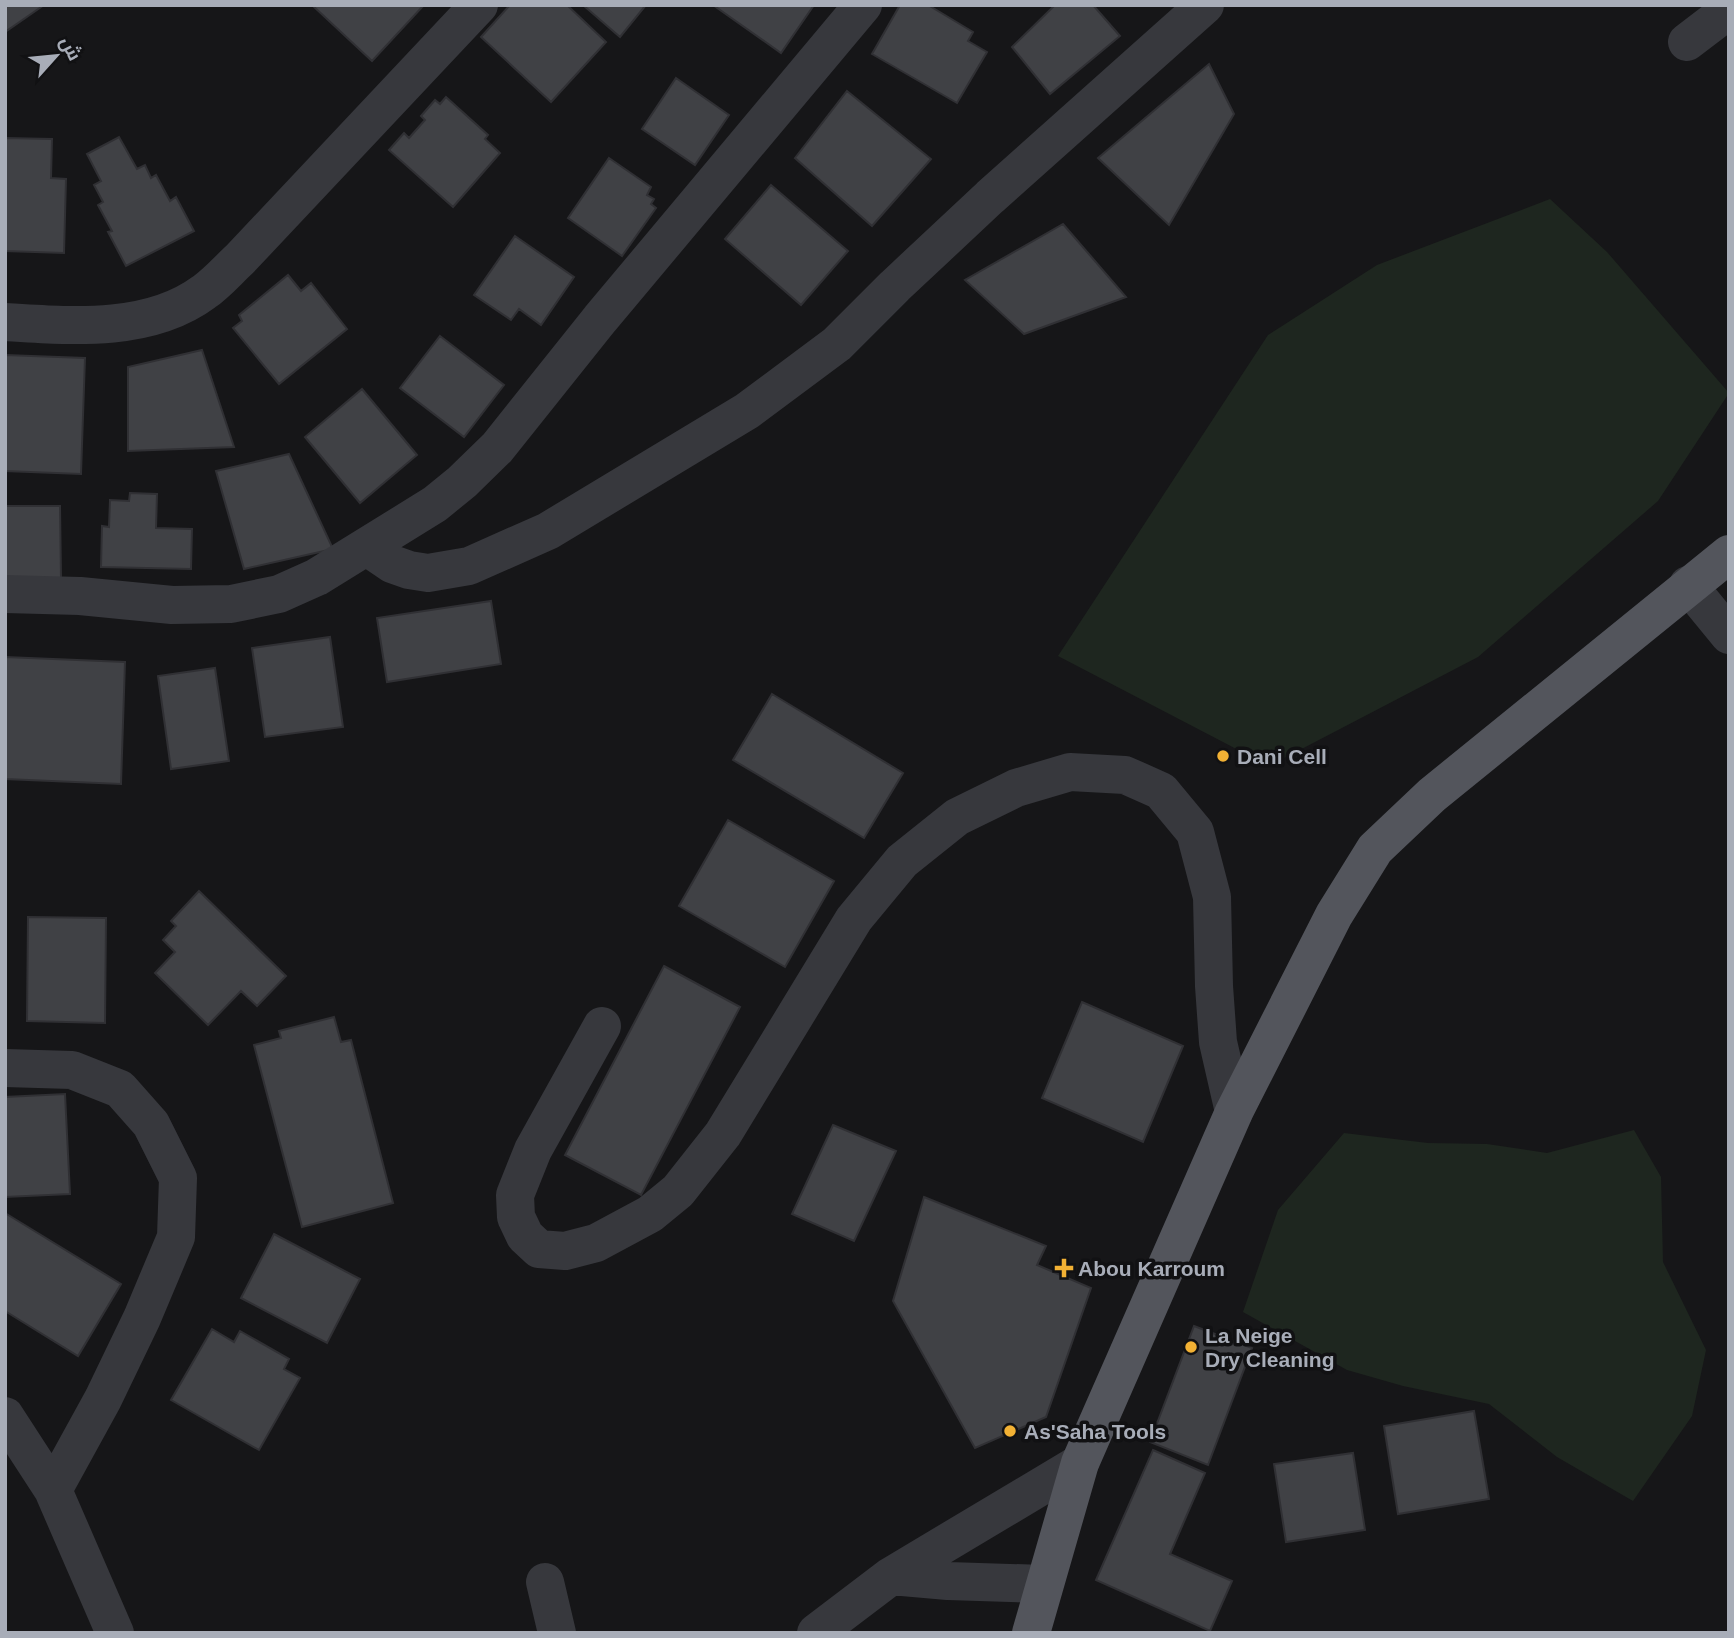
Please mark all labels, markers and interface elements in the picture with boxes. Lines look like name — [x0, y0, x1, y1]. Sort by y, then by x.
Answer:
north arrow — [21, 21, 91, 91]
text: ش — [55, 33, 86, 65]
place label: Dani Cell — [1237, 745, 1327, 768]
marker: Dani Cell — [1215, 748, 1231, 764]
place label: Abou Karroum — [1078, 1257, 1225, 1280]
marker: Abou Karroum — [1056, 1260, 1072, 1276]
place label: La Neige Dry Cleaning — [1205, 1324, 1335, 1371]
marker: La Neige Dry Cleaning — [1183, 1339, 1199, 1355]
place label: As'Saha Tools — [1024, 1420, 1166, 1443]
marker: As'Saha Tools — [1002, 1423, 1018, 1439]

